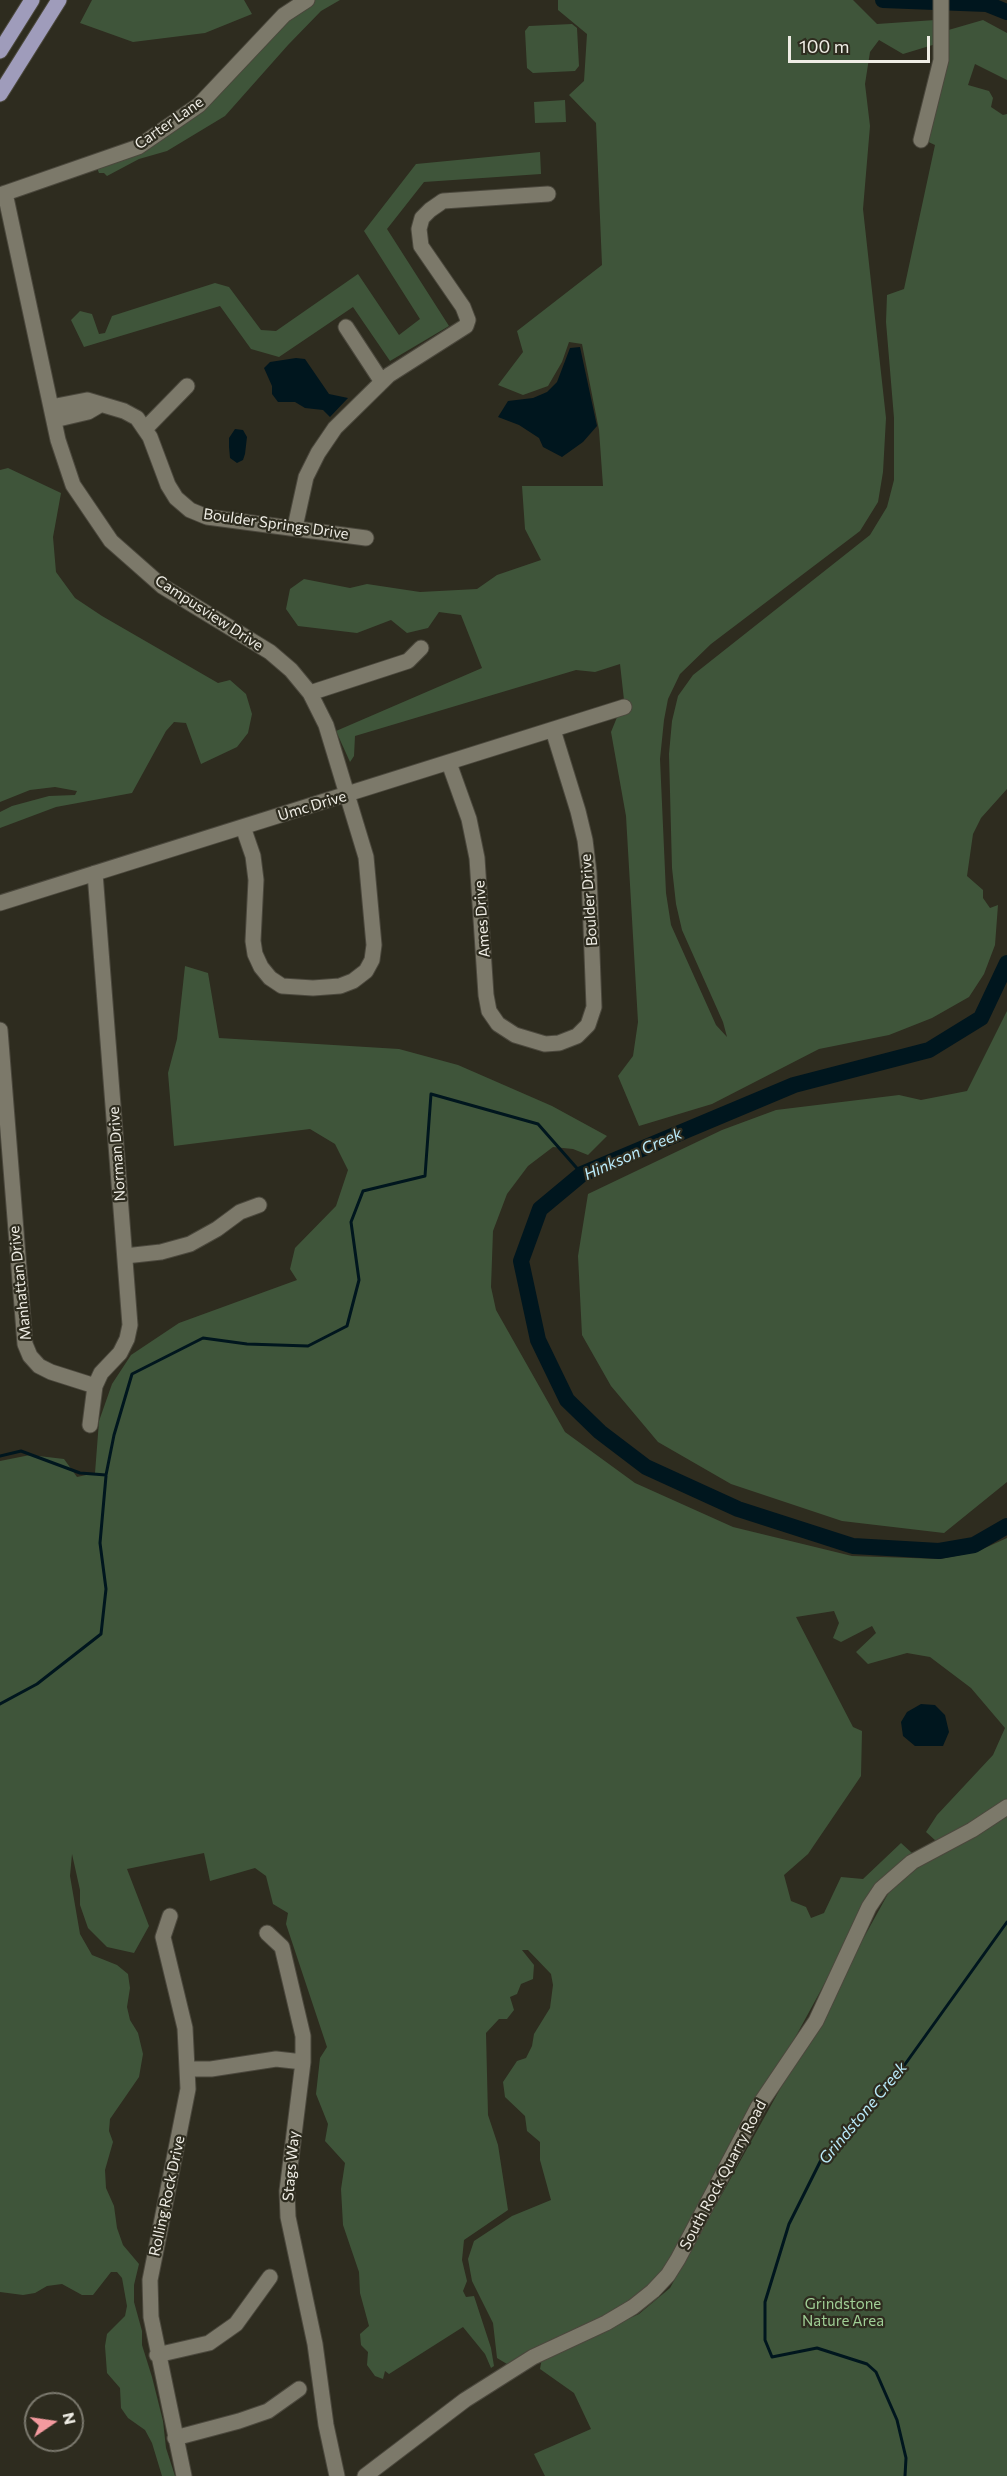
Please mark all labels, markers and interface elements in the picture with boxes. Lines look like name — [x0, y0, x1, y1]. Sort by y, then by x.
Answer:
scale bar — [791, 24, 934, 62]
text: 100 m — [799, 35, 849, 57]
street label: Carter Lane — [131, 93, 207, 153]
street label: Boulder Springs Drive — [202, 505, 350, 543]
street label: Campusview Drive — [151, 571, 267, 655]
street label: Umc Drive — [276, 787, 348, 825]
street label: Boulder Drive — [577, 853, 601, 947]
street label: Ames Drive — [470, 880, 494, 958]
street label: Norman Drive — [105, 1106, 129, 1202]
water label: Hinkson Creek — [581, 1124, 685, 1184]
street label: Manhattan Drive — [5, 1225, 35, 1341]
water label: Grindstone Creek — [815, 2058, 911, 2168]
street label: South Rock Quarry Road — [676, 2097, 770, 2253]
street label: Stags Way — [279, 2130, 303, 2202]
street label: Rolling Rock Drive — [145, 2134, 189, 2258]
park label: Grindstone Nature Area — [802, 2295, 884, 2330]
north arrow — [24, 2392, 84, 2452]
text: N — [59, 2410, 81, 2426]

